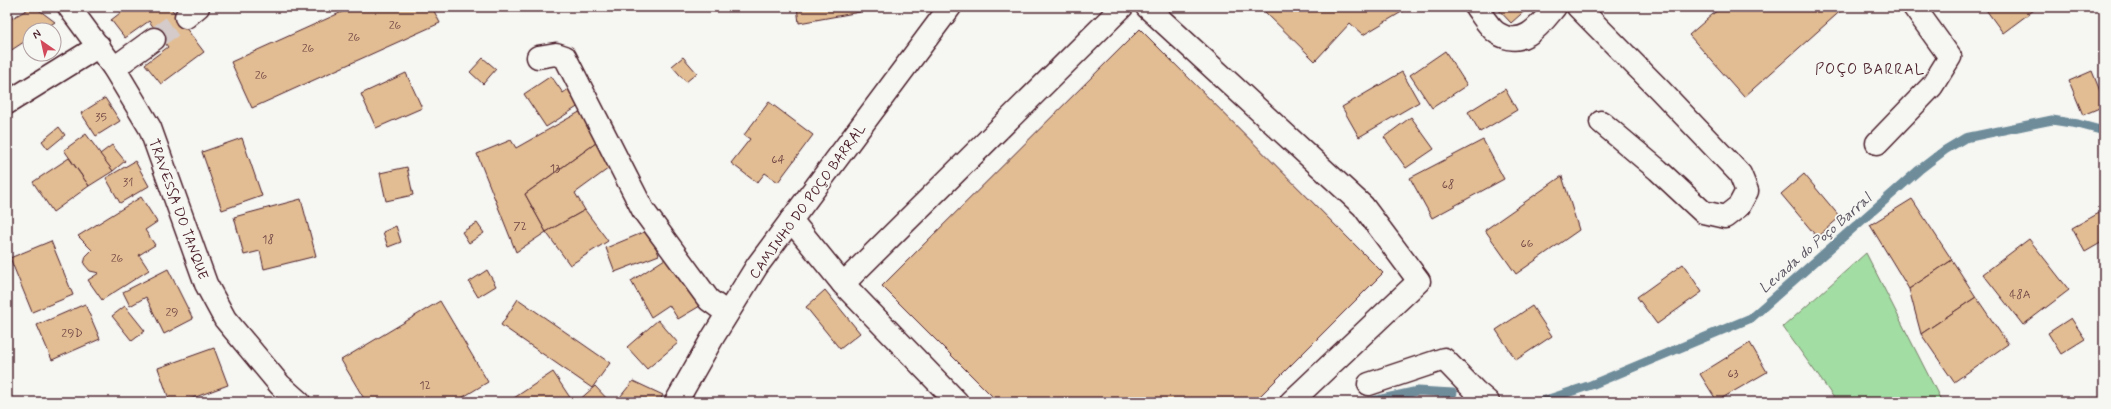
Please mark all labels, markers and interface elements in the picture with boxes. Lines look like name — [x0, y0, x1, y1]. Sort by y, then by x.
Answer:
house number: 26 — [389, 18, 402, 34]
north arrow — [22, 22, 62, 62]
text: N — [30, 27, 44, 42]
house number: 26 — [348, 30, 361, 46]
house number: 26 — [302, 41, 315, 57]
district label: POÇO BARRAL — [1815, 60, 1925, 80]
house number: 26 — [255, 68, 268, 84]
house number: 35 — [95, 110, 107, 126]
street label: CAMINHO DO POÇO BARRAL — [746, 120, 870, 283]
street label: TRAVESSA DO TANQUE — [144, 136, 212, 282]
house number: 64 — [771, 152, 785, 168]
house number: 13 — [550, 161, 560, 177]
house number: 31 — [123, 175, 133, 191]
house number: 68 — [1442, 177, 1454, 193]
water label: Levada do Poço Barral — [1755, 188, 1877, 298]
house number: 72 — [513, 219, 527, 235]
house number: 18 — [262, 232, 274, 248]
house number: 66 — [1521, 236, 1534, 252]
house number: 26 — [111, 251, 124, 267]
house number: 48A — [2009, 287, 2031, 303]
house number: 29 — [165, 305, 179, 321]
house number: 29D — [61, 326, 83, 342]
house number: 63 — [1727, 366, 1739, 382]
house number: 12 — [419, 378, 431, 394]

